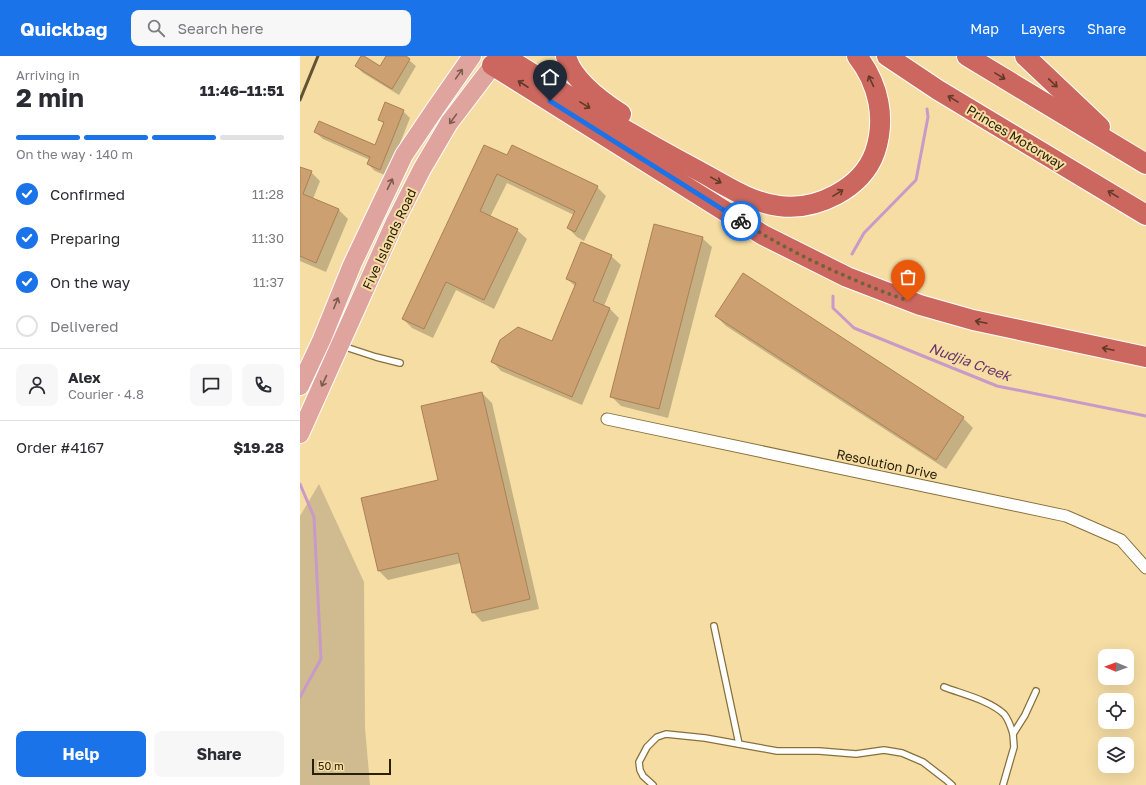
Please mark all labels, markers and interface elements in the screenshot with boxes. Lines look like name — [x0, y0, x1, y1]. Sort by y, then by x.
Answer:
search box — [131, 10, 411, 46]
text: Quickbag — [20, 17, 107, 40]
icon: search — [145, 17, 167, 39]
text: Search here — [177, 19, 263, 37]
text: Map — [970, 20, 999, 37]
text: Layers — [1021, 20, 1065, 37]
text: Share — [1087, 20, 1126, 37]
pin — [533, 60, 567, 101]
icon: home — [539, 66, 561, 88]
text: Arriving in — [16, 67, 80, 83]
one-way arrow — [455, 69, 463, 80]
one-way arrow — [994, 73, 1006, 81]
one-way arrow — [867, 75, 874, 87]
one-way arrow — [1048, 78, 1058, 88]
one-way arrow — [517, 80, 528, 88]
text: 11:46–11:51 — [200, 81, 284, 99]
text: 2 min — [16, 82, 84, 113]
one-way arrow — [947, 95, 959, 103]
street label: Princes Motorway — [964, 101, 1069, 173]
one-way arrow — [579, 102, 591, 110]
one-way arrow — [449, 113, 457, 124]
text: On the way · 140 m — [16, 146, 133, 162]
one-way arrow — [710, 177, 722, 185]
one-way arrow — [387, 179, 394, 191]
icon: check — [16, 183, 38, 205]
text: Confirmed — [50, 185, 125, 203]
text: 11:28 — [252, 186, 284, 202]
street label: Five Islands Road — [359, 186, 419, 292]
one-way arrow — [832, 188, 844, 196]
one-way arrow — [1107, 190, 1119, 198]
courier — [721, 201, 761, 241]
icon: bike — [730, 210, 752, 232]
icon: check — [16, 227, 38, 249]
text: Preparing — [50, 229, 120, 247]
text: 11:30 — [252, 230, 284, 246]
pin — [891, 260, 925, 301]
icon: bag — [897, 266, 919, 288]
icon: check — [16, 271, 38, 293]
text: On the way — [50, 273, 130, 291]
text: 11:37 — [253, 274, 284, 290]
one-way arrow — [333, 297, 341, 309]
text: Delivered — [50, 317, 118, 335]
one-way arrow — [975, 317, 988, 325]
water label: Nudjia Creek — [927, 339, 1015, 385]
one-way arrow — [1102, 344, 1115, 352]
button: person — [16, 364, 58, 406]
button: chat — [190, 364, 232, 406]
button: phone — [242, 364, 284, 406]
text: Alex — [68, 368, 101, 386]
one-way arrow — [320, 374, 328, 386]
text: Courier · 4.8 — [68, 386, 144, 402]
text: Order #4167 — [16, 438, 104, 456]
text: $19.28 — [233, 438, 284, 456]
street label: Resolution Drive — [835, 445, 939, 483]
north arrow — [1098, 649, 1134, 685]
map controls — [1098, 649, 1134, 773]
button: locate — [1098, 693, 1134, 729]
button: Help — [16, 731, 146, 777]
button: Share — [154, 731, 284, 777]
button: layers — [1098, 737, 1134, 773]
scale bar — [312, 757, 391, 776]
text: 50 m — [318, 759, 344, 772]

